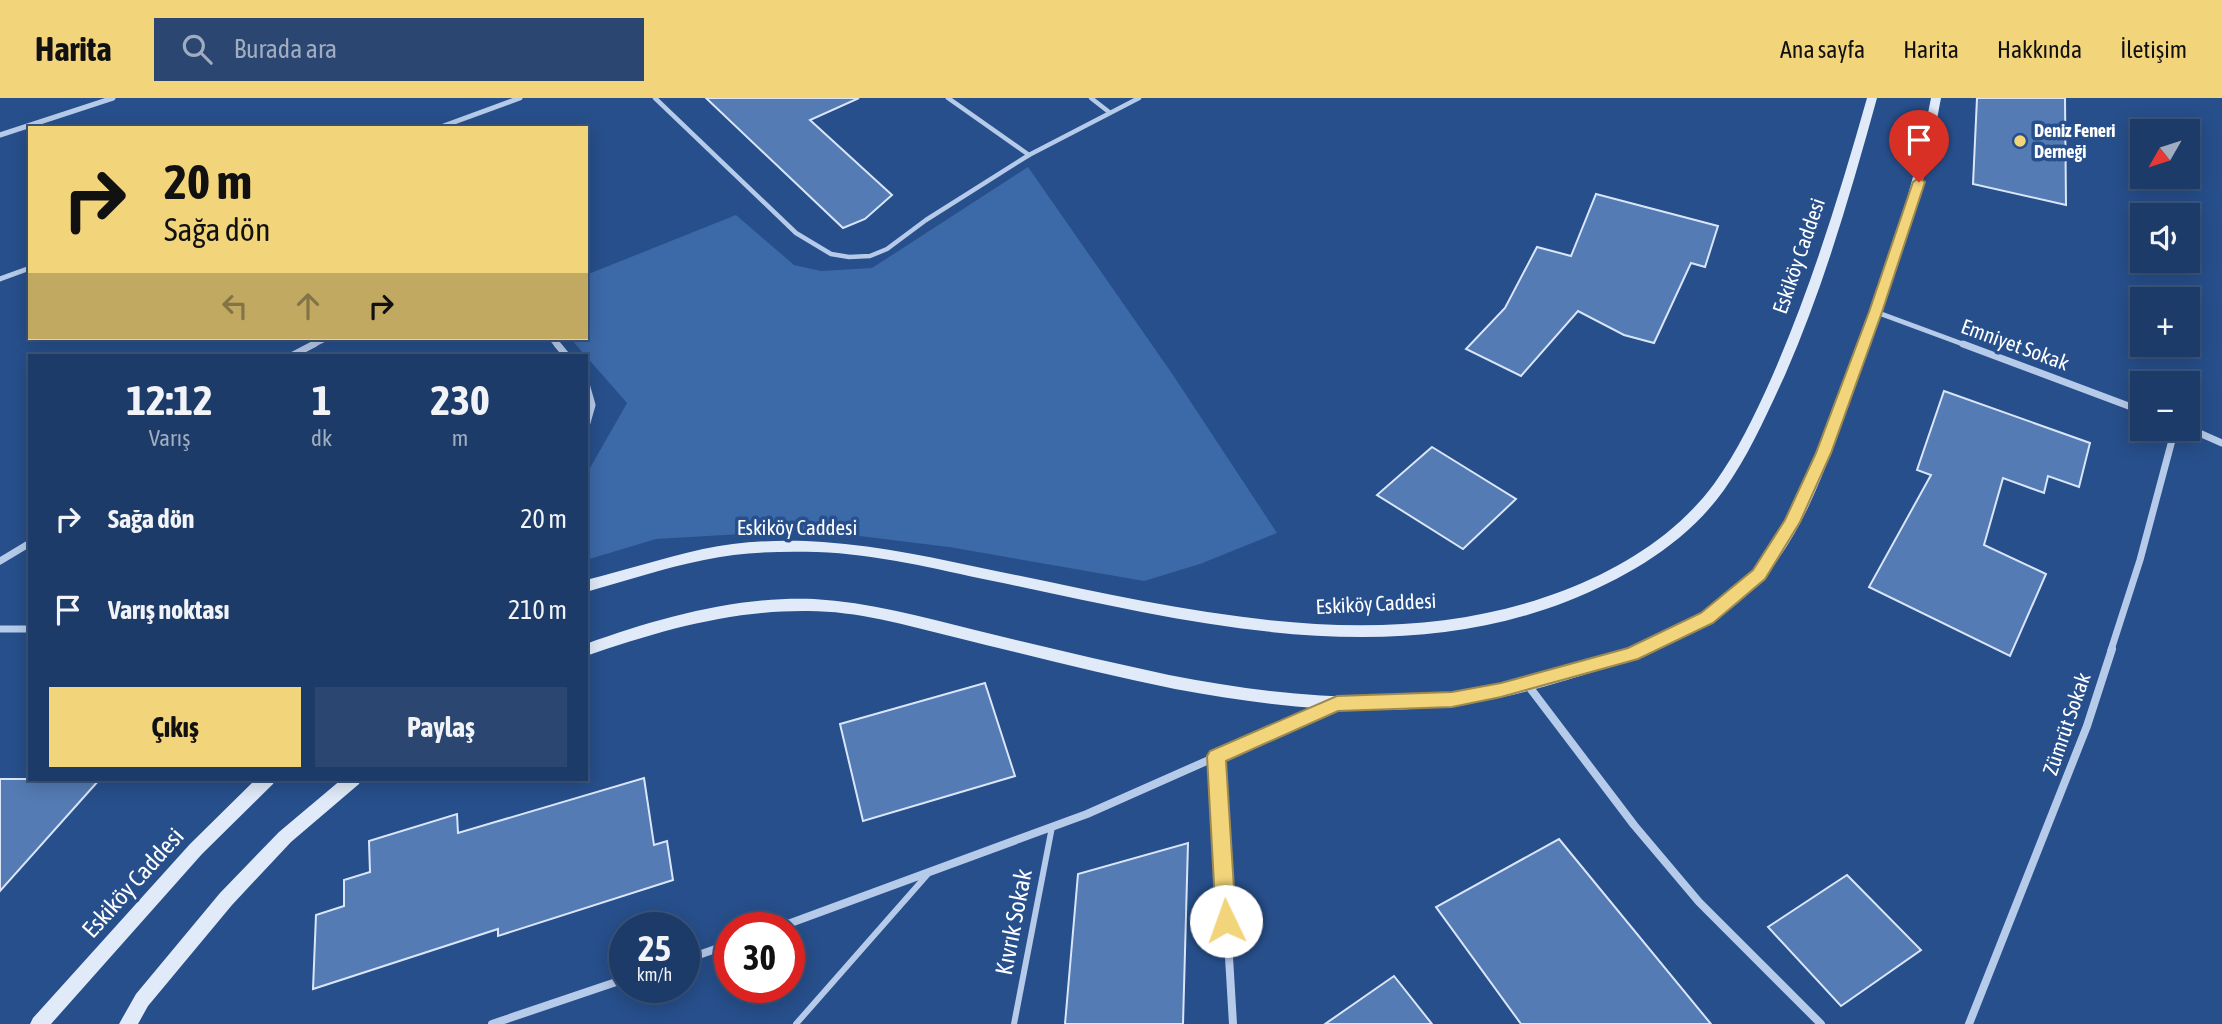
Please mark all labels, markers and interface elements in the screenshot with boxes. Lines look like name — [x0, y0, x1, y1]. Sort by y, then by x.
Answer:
search box — [154, 18, 644, 81]
text: Harita — [35, 30, 112, 68]
icon: search — [178, 30, 216, 68]
text: Burada ara — [234, 34, 337, 64]
text: Ana sayfa — [1780, 36, 1865, 63]
text: Harita — [1903, 36, 1959, 63]
text: Hakkında — [1997, 36, 2082, 63]
text: İletişim — [2120, 36, 2187, 63]
pin — [1889, 110, 1949, 182]
north arrow — [2130, 119, 2200, 189]
map controls — [2130, 119, 2200, 441]
place label: Deniz Feneri Derneği — [2034, 120, 2116, 162]
icon: arrive — [1900, 121, 1938, 159]
marker: Deniz Feneri Derneği — [2012, 133, 2028, 149]
text: 20 m — [164, 153, 252, 209]
icon: right — [49, 154, 140, 245]
street label: Eskiköy Caddesi — [1767, 195, 1829, 317]
button: sound — [2130, 203, 2200, 273]
text: Sağa dön — [164, 211, 270, 248]
icon: left — [216, 287, 254, 325]
icon: ahead — [289, 287, 327, 325]
icon: right — [362, 287, 400, 325]
button: + — [2130, 287, 2200, 357]
street label: Emniyet Sokak — [1958, 313, 2073, 375]
button: − — [2130, 371, 2200, 441]
text: 12:12 — [126, 376, 213, 424]
text: 1 — [312, 376, 331, 424]
text: 230 — [430, 376, 490, 424]
text: Varış — [149, 425, 190, 451]
text: dk — [311, 425, 332, 451]
text: m — [452, 425, 468, 451]
icon: right — [49, 500, 87, 538]
text: Sağa dön — [108, 504, 194, 534]
text: 20 m — [520, 504, 567, 534]
street label: Eskiköy Caddesi — [737, 515, 857, 539]
street label: Eskiköy Caddesi — [1315, 588, 1437, 618]
icon: arrive — [49, 591, 87, 629]
text: Varış noktası — [108, 595, 229, 625]
text: 210 m — [508, 595, 567, 625]
street label: Zümrüt Sokak — [2037, 669, 2095, 778]
button: Çıkış — [49, 687, 301, 767]
button: Paylaş — [315, 687, 567, 767]
street label: Eskiköy Caddesi — [76, 822, 189, 943]
street label: Kıvrık Sokak — [990, 866, 1037, 977]
position arrow — [1189, 884, 1263, 958]
speed limit sign: 30 — [714, 912, 805, 1003]
text: 25 — [638, 928, 671, 968]
text: km/h — [637, 964, 672, 985]

